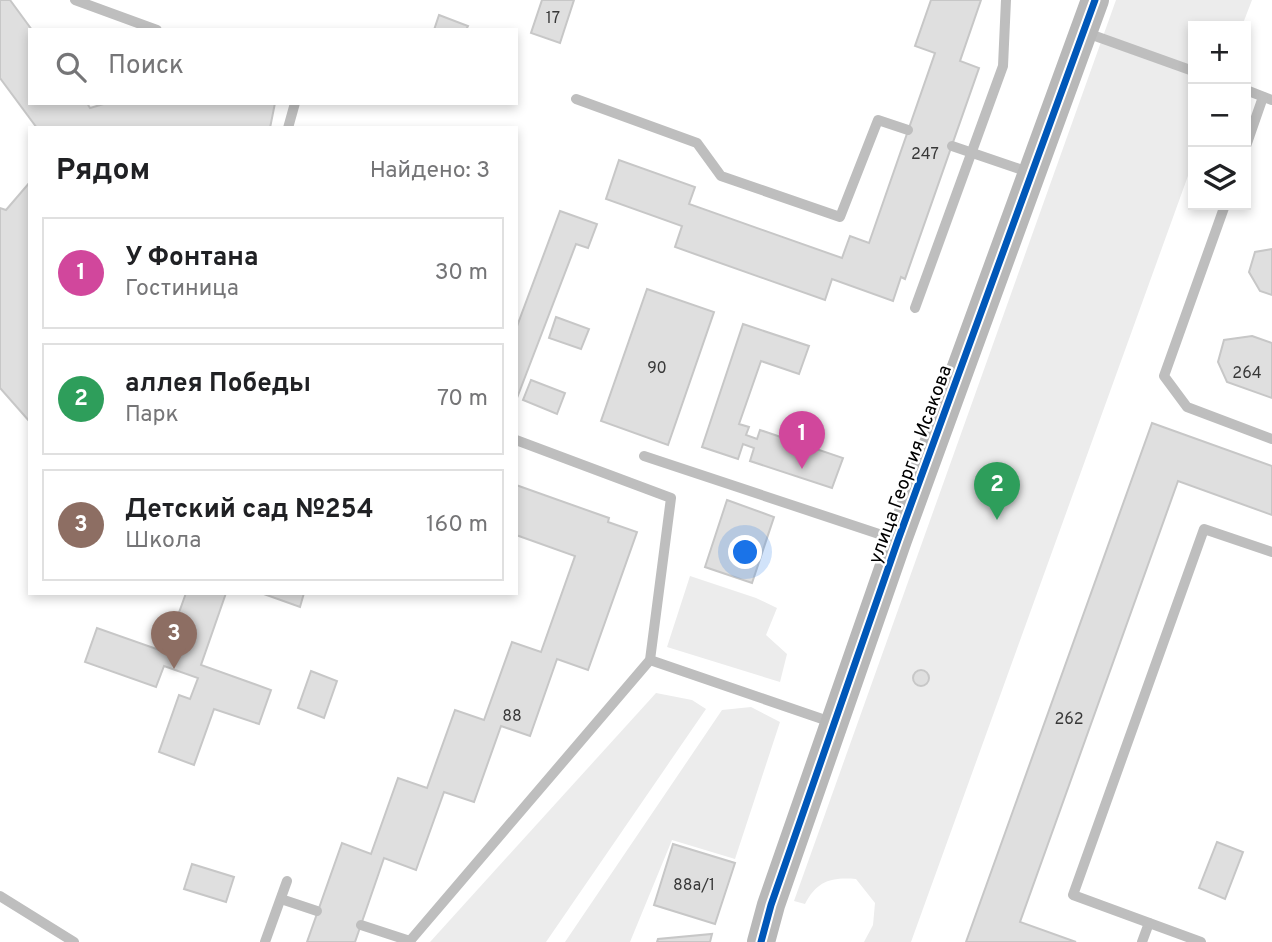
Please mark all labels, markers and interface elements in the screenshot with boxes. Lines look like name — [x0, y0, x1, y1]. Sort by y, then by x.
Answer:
house number: 17 — [546, 9, 560, 29]
map controls — [1188, 21, 1251, 210]
button: + — [1188, 21, 1251, 84]
search box — [28, 28, 518, 105]
icon: search — [52, 48, 90, 86]
text: Поиск — [108, 50, 184, 83]
button: − — [1188, 84, 1251, 147]
house number: 247 — [911, 145, 939, 165]
button: layers — [1188, 147, 1251, 210]
text: Рядом — [56, 153, 150, 190]
text: Найдено: 3 — [370, 157, 490, 186]
text: У Фонтана — [125, 242, 258, 275]
text: 1 — [76, 259, 86, 288]
text: 30 m — [435, 259, 488, 288]
text: Гостиница — [125, 275, 239, 304]
house number: 90 — [647, 359, 667, 379]
street label: улица Георгия Исакова — [864, 362, 958, 567]
house number: 264 — [1232, 364, 1262, 384]
text: аллея Победы — [125, 368, 311, 401]
text: 2 — [74, 385, 88, 414]
text: 70 m — [437, 385, 488, 414]
text: Парк — [125, 401, 179, 430]
pin: 1 — [779, 411, 825, 469]
pin: 2 — [974, 462, 1020, 520]
text: Детский сад №254 — [125, 494, 374, 527]
text: 3 — [74, 511, 88, 540]
text: 160 m — [426, 511, 488, 540]
text: Школа — [125, 527, 201, 556]
your location — [728, 535, 762, 569]
pin: 3 — [151, 611, 197, 669]
house number: 88 — [502, 707, 522, 727]
house number: 262 — [1054, 710, 1084, 730]
house number: 88а/1 — [673, 876, 715, 896]

